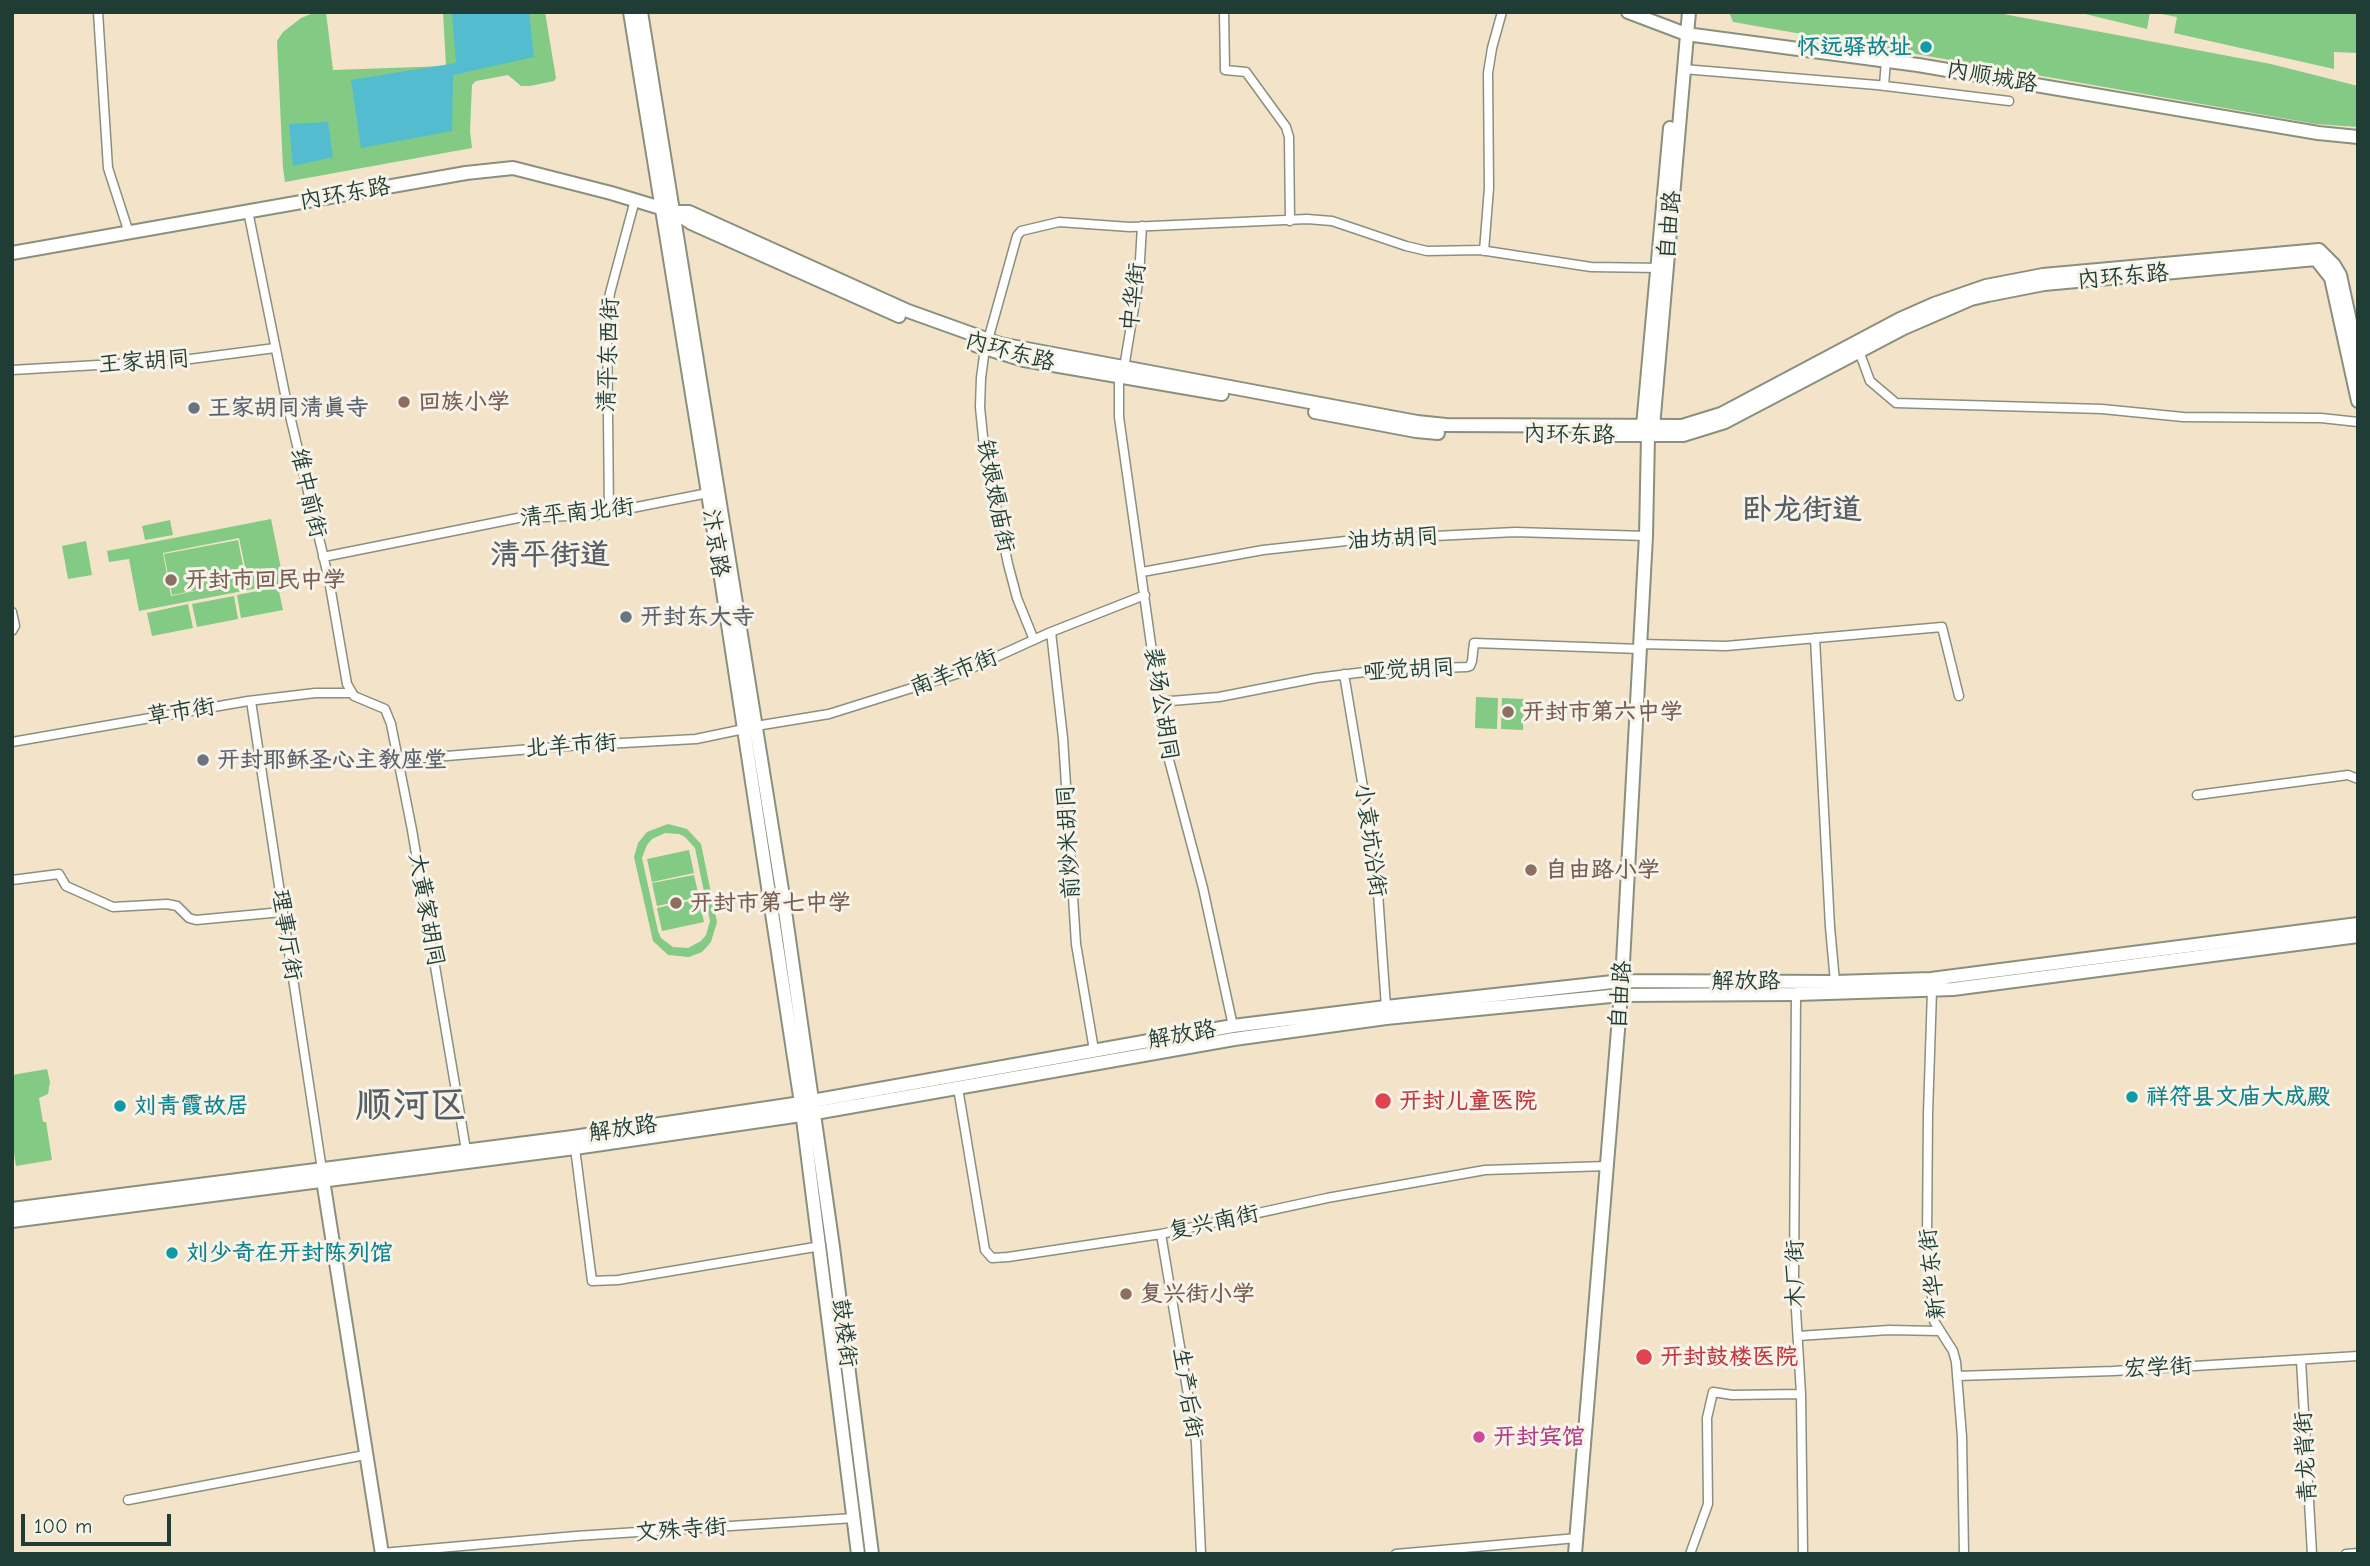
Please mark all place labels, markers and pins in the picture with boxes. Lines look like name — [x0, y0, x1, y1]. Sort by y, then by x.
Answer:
place label: 怀远驿故址 — [1797, 33, 1912, 61]
marker: 怀远驿故址 — [1918, 39, 1934, 55]
place label: 回族小学 — [418, 388, 510, 416]
place label: 王家胡同清真寺 — [208, 394, 369, 422]
marker: 回族小学 — [396, 394, 412, 410]
marker: 王家胡同清真寺 — [186, 400, 202, 416]
place label: 开封市回民中学 — [185, 566, 346, 594]
marker: 开封市回民中学 — [163, 572, 179, 588]
place label: 开封东大寺 — [640, 603, 755, 631]
marker: 开封东大寺 — [618, 609, 634, 625]
place label: 开封市第六中学 — [1522, 698, 1683, 726]
marker: 开封市第六中学 — [1500, 704, 1516, 720]
place label: 开封耶稣圣心主教座堂 — [217, 746, 447, 774]
marker: 开封耶稣圣心主教座堂 — [195, 752, 211, 768]
place label: 自由路小学 — [1545, 856, 1660, 884]
marker: 自由路小学 — [1523, 862, 1539, 878]
place label: 开封市第七中学 — [690, 889, 851, 917]
marker: 开封市第七中学 — [668, 895, 684, 911]
place label: 祥符县文庙大成殿 — [2146, 1083, 2330, 1111]
place label: 开封儿童医院 — [1399, 1087, 1537, 1115]
marker: 祥符县文庙大成殿 — [2124, 1089, 2140, 1105]
marker: 开封儿童医院 — [1373, 1091, 1393, 1111]
place label: 刘青霞故居 — [134, 1092, 249, 1120]
marker: 刘青霞故居 — [112, 1098, 128, 1114]
place label: 刘少奇在开封陈列馆 — [186, 1239, 393, 1267]
marker: 刘少奇在开封陈列馆 — [164, 1245, 180, 1261]
place label: 复兴街小学 — [1140, 1280, 1255, 1308]
marker: 复兴街小学 — [1118, 1286, 1134, 1302]
place label: 开封鼓楼医院 — [1660, 1343, 1798, 1371]
marker: 开封鼓楼医院 — [1634, 1347, 1654, 1367]
place label: 开封宾馆 — [1493, 1423, 1585, 1451]
marker: 开封宾馆 — [1471, 1429, 1487, 1445]

